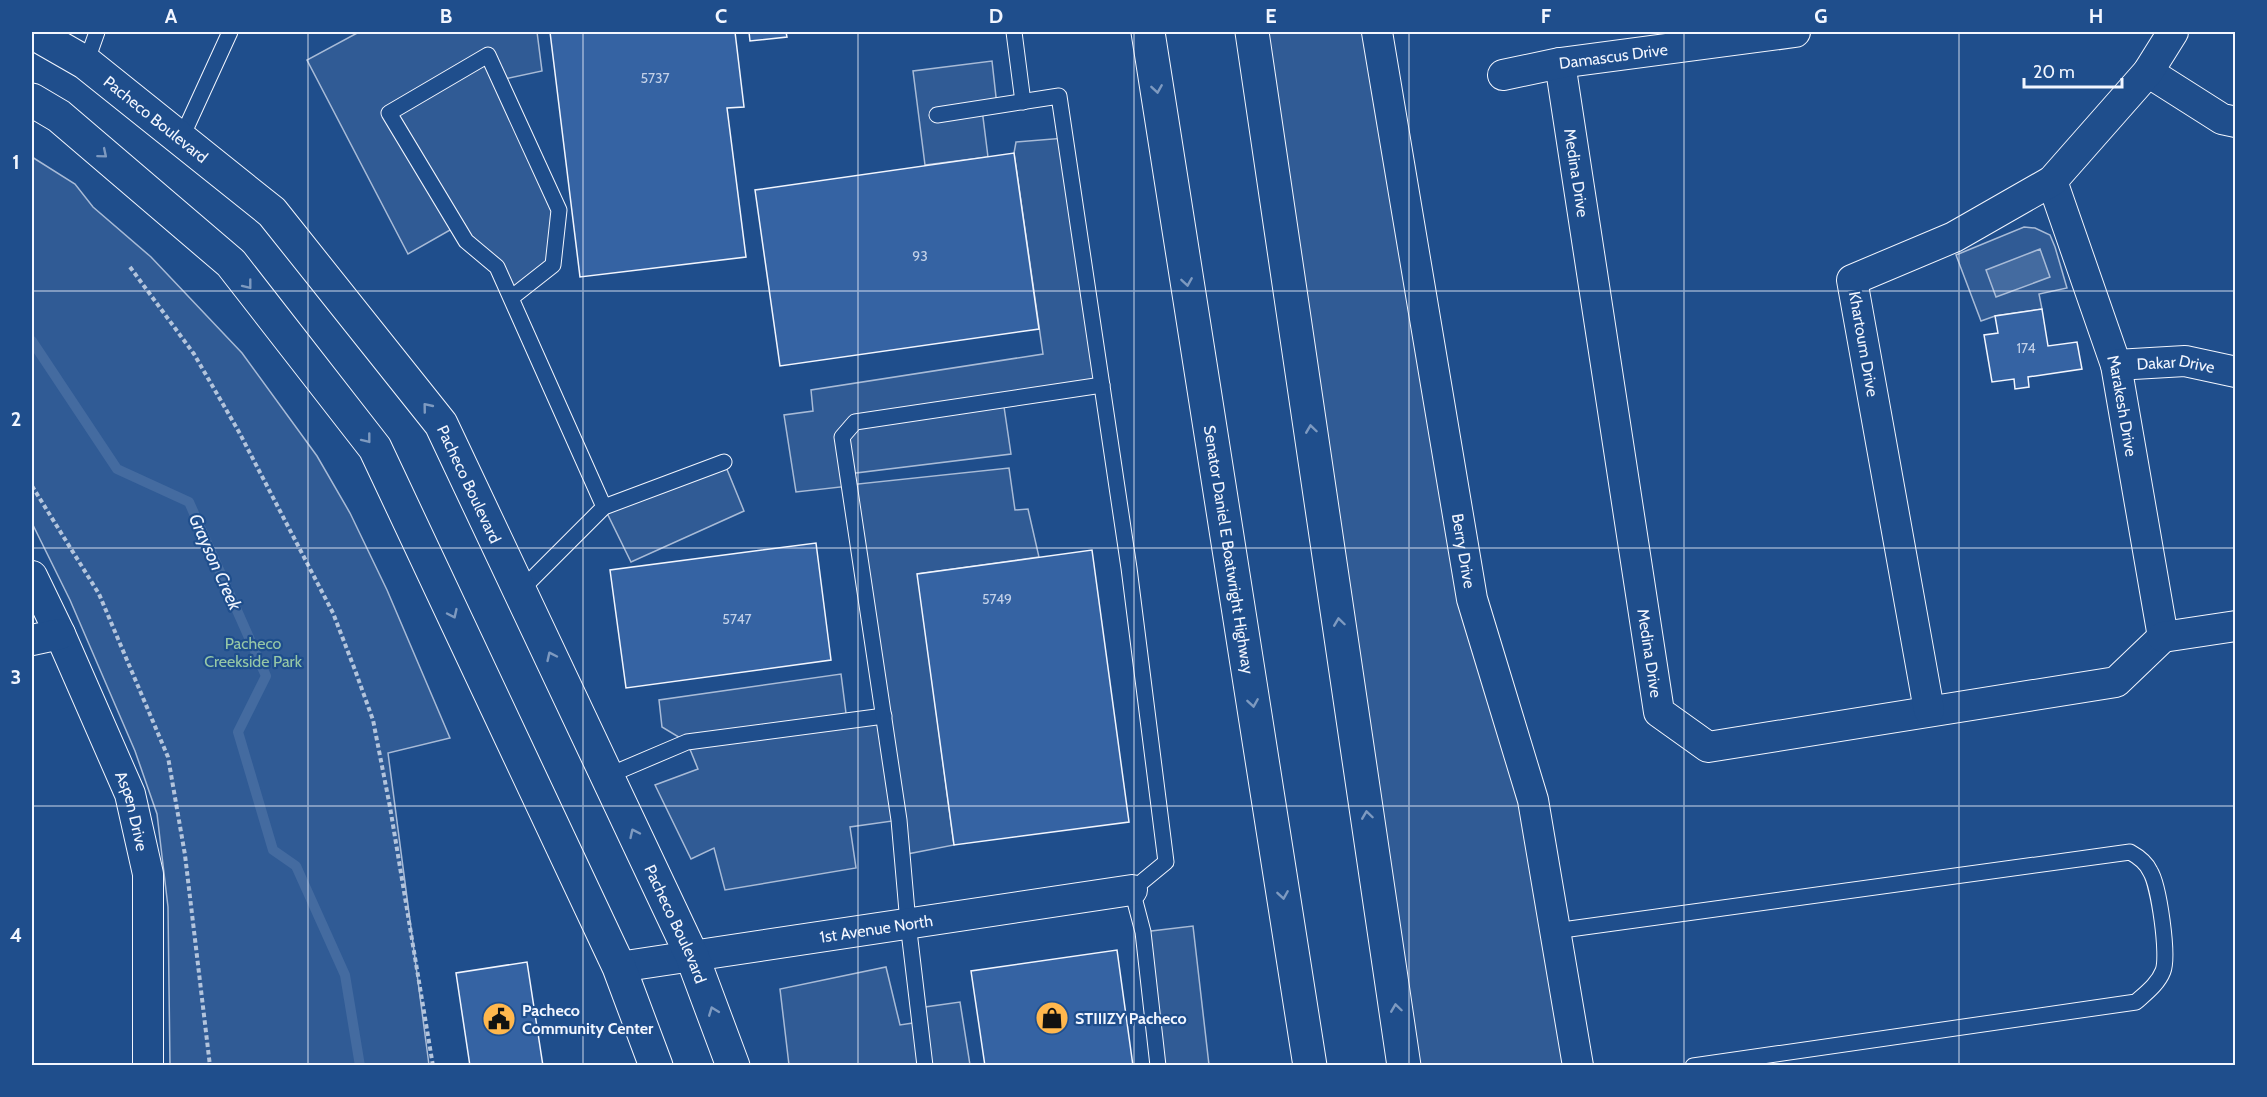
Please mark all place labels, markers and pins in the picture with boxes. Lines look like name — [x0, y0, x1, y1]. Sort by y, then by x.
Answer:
shop icon: STIIIZY Pacheco — [1034, 1000, 1070, 1036]
public building icon: Pacheco Community Center — [481, 1001, 517, 1037]
place label: Pacheco Community Center — [522, 1001, 654, 1038]
place label: STIIIZY Pacheco — [1075, 1009, 1187, 1028]

